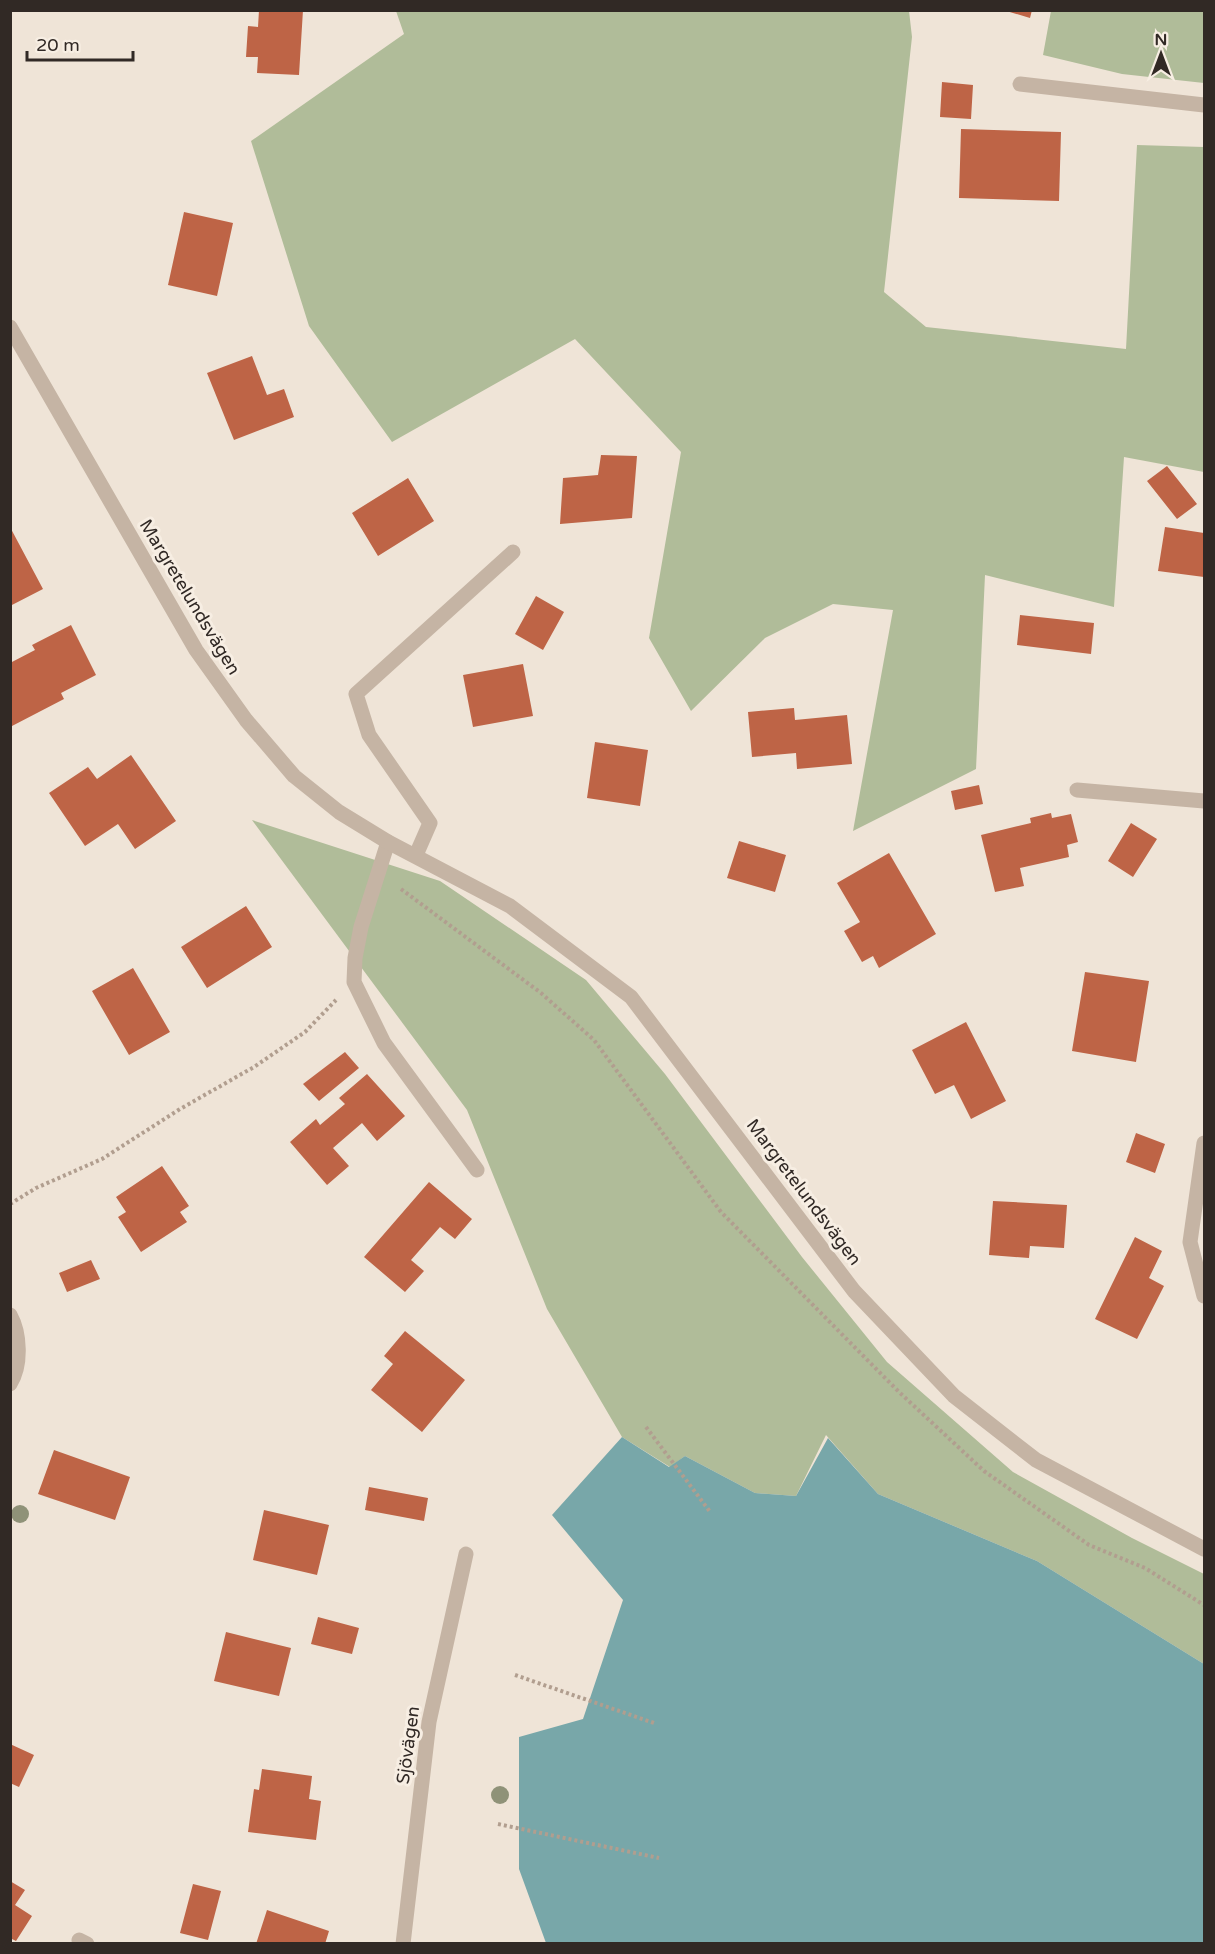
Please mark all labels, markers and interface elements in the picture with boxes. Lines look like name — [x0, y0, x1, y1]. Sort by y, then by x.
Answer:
scale bar — [27, 24, 134, 62]
north arrow — [1131, 24, 1191, 84]
text: N — [1155, 30, 1167, 50]
text: 20 m — [36, 34, 80, 56]
street label: Margretelundsvägen — [135, 515, 245, 679]
street label: Margretelundsvägen — [742, 1114, 866, 1270]
street label: Sjövägen — [392, 1705, 424, 1785]

